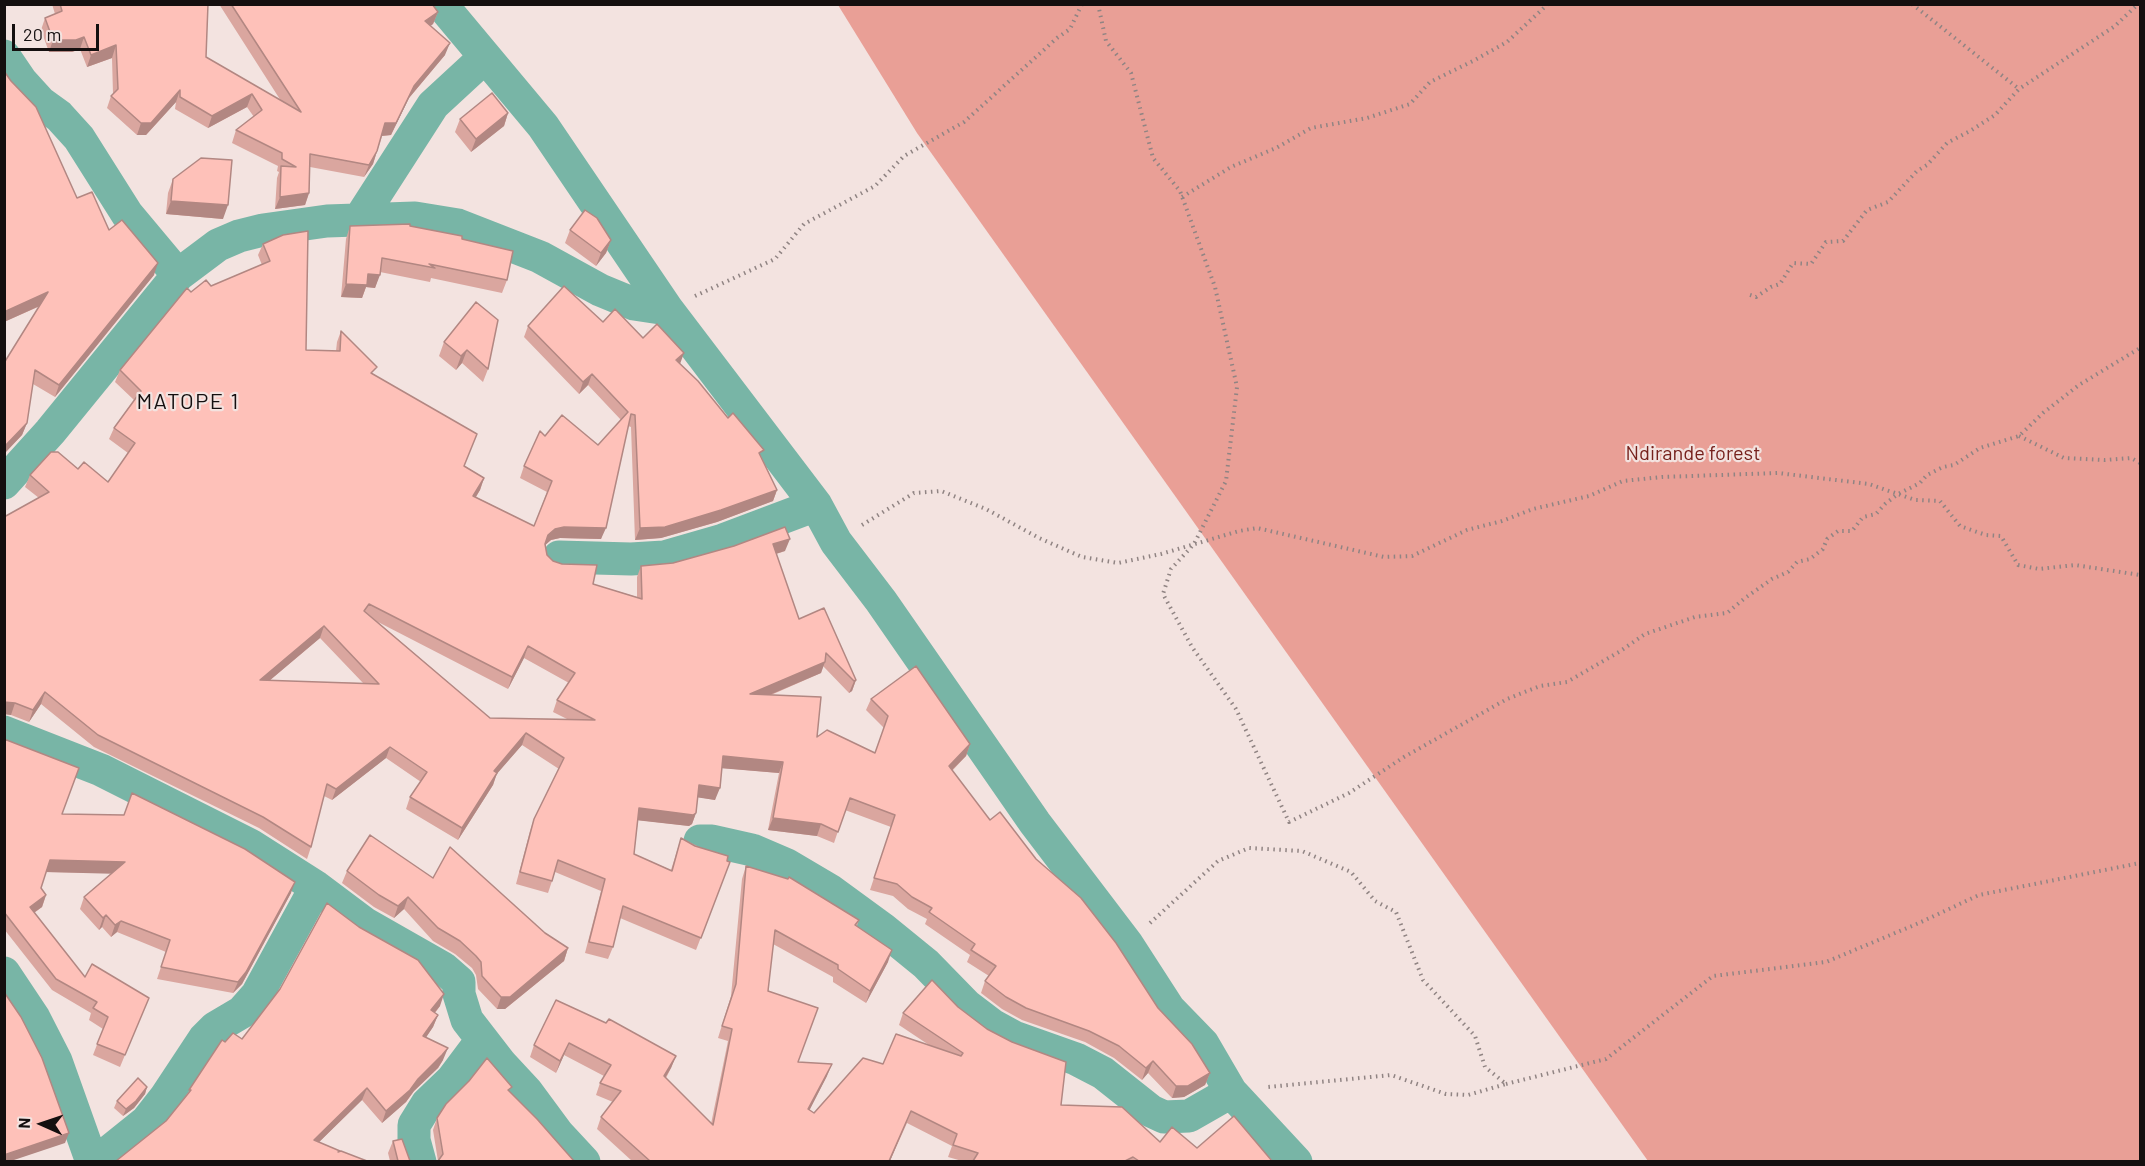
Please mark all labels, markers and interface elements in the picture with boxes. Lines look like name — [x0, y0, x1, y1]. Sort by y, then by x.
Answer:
scale bar — [15, 12, 102, 50]
text: 20 m — [23, 23, 61, 45]
district label: MATOPE 1 — [136, 389, 240, 415]
park label: Ndirande forest — [1626, 441, 1760, 465]
north arrow — [12, 1094, 72, 1154]
text: N — [14, 1117, 33, 1129]

